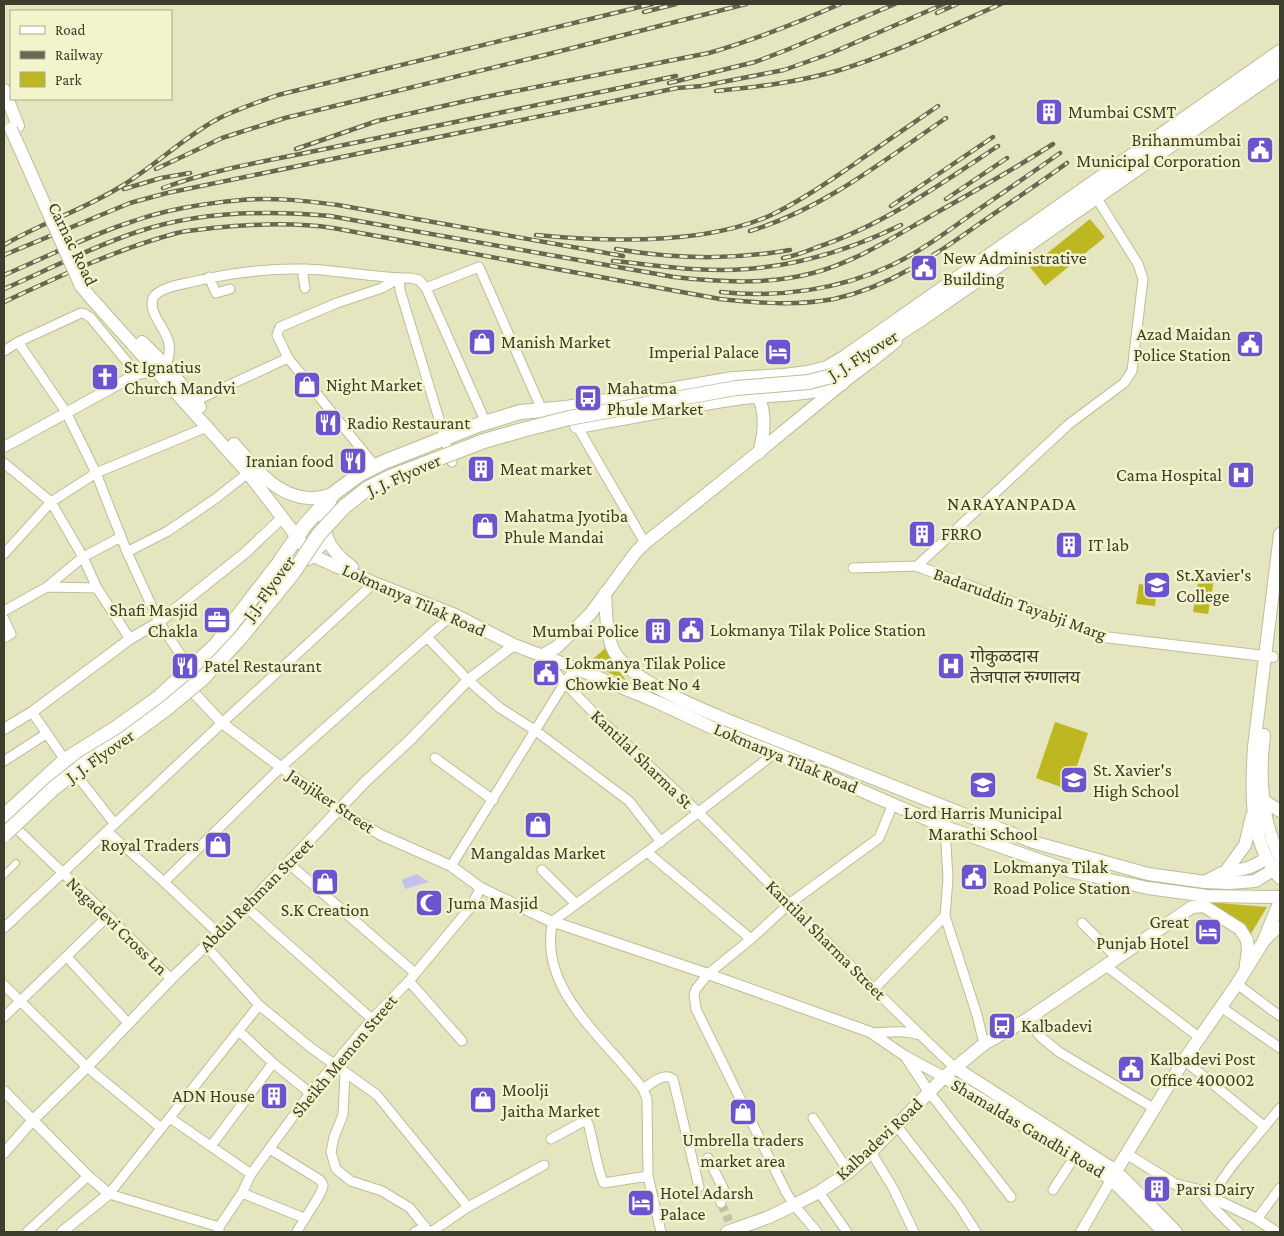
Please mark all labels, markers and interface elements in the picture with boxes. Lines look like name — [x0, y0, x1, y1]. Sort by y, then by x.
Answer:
legend — [10, 10, 172, 100]
text: Road — [55, 22, 86, 38]
text: Railway — [55, 47, 103, 64]
text: Park — [55, 72, 82, 88]
building icon: Mumbai CSMT — [1034, 97, 1064, 127]
place label: Mumbai CSMT — [1068, 102, 1177, 122]
place label: Brihanmumbai Municipal Corporation — [1076, 130, 1241, 171]
public building icon: Brihanmumbai Municipal Corporation — [1245, 135, 1275, 165]
street label: Carnac Road — [44, 199, 102, 290]
place label: New Administrative Building — [943, 248, 1087, 289]
public building icon: New Administrative Building — [909, 253, 939, 283]
place label: Azad Maidan Police Station — [1133, 324, 1231, 365]
street label: J. J. Flyover — [823, 325, 902, 385]
shop icon: Manish Market — [467, 327, 497, 357]
public building icon: Azad Maidan Police Station — [1235, 329, 1265, 359]
place label: Manish Market — [501, 332, 612, 352]
hotel icon: Imperial Palace — [763, 337, 793, 367]
place label: Imperial Palace — [649, 342, 759, 362]
place label: St Ignatius Church Mandvi — [124, 357, 236, 398]
church icon: St Ignatius Church Mandvi — [90, 362, 120, 392]
shop icon: Night Market — [292, 370, 322, 400]
place label: Night Market — [326, 375, 423, 395]
place label: Mahatma Phule Market — [607, 378, 704, 419]
bus stop icon: Mahatma Phule Market — [573, 383, 603, 413]
restaurant icon: Radio Restaurant — [313, 408, 343, 438]
place label: Radio Restaurant — [347, 413, 471, 433]
restaurant icon: Iranian food — [338, 446, 368, 476]
street label: J. J. Flyover — [362, 450, 445, 501]
place label: Iranian food — [246, 451, 335, 471]
building icon: Meat market — [466, 454, 496, 484]
place label: Meat market — [500, 459, 593, 479]
hospital icon: Cama Hospital — [1226, 460, 1256, 490]
place label: Cama Hospital — [1116, 465, 1222, 485]
district label: NARAYANPADA — [947, 493, 1077, 514]
place label: Mahatma Jyotiba Phule Mandai — [504, 506, 628, 547]
shop icon: Mahatma Jyotiba Phule Mandai — [470, 511, 500, 541]
building icon: FRRO — [907, 519, 937, 549]
place label: FRRO — [941, 524, 982, 544]
building icon: IT lab — [1054, 530, 1084, 560]
place label: IT lab — [1088, 535, 1129, 555]
street label: J.J. Flyover — [238, 551, 300, 626]
street label: Lokmanya Tilak Road — [339, 559, 489, 641]
street label: Badaruddin Tayabji Marg — [931, 563, 1109, 646]
place label: St.Xavier's College — [1176, 565, 1251, 606]
school or university icon: St.Xavier's College — [1142, 570, 1172, 600]
place label: Shafi Masjid Chakla — [110, 600, 199, 641]
office icon: Shafi Masjid Chakla — [202, 605, 232, 635]
public building icon: Lokmanya Tilak Police Station — [676, 615, 706, 645]
building icon: Mumbai Police — [643, 616, 673, 646]
place label: Lokmanya Tilak Police Station — [710, 620, 926, 640]
place label: Mumbai Police — [532, 621, 639, 641]
place label: गोकुळदास तेजपाल रुग्णालय — [970, 646, 1081, 687]
restaurant icon: Patel Restaurant — [170, 651, 200, 681]
hospital icon: गोकुळदास तेजपाल रुग्णालय — [936, 651, 966, 681]
place label: Lokmanya Tilak Police Chowkie Beat No 4 — [565, 653, 726, 694]
place label: Patel Restaurant — [204, 656, 322, 676]
public building icon: Lokmanya Tilak Police Chowkie Beat No 4 — [531, 658, 561, 688]
street label: Kantilal Sharma St — [587, 705, 698, 813]
street label: Lokmanya Tilak Road — [711, 719, 862, 798]
street label: J. J. Flyover — [60, 725, 138, 788]
place label: St. Xavier's High School — [1093, 760, 1180, 801]
street label: Janjiker Street — [281, 763, 379, 839]
school or university icon: St. Xavier's High School — [1059, 765, 1089, 795]
school or university icon: Lord Harris Municipal Marathi School — [968, 770, 998, 800]
place label: Lord Harris Municipal Marathi School — [904, 803, 1062, 844]
shop icon: Mangaldas Market — [523, 810, 553, 840]
shop icon: Royal Traders — [203, 830, 233, 860]
street label: Abdul Rehman Street — [195, 834, 317, 956]
place label: Royal Traders — [101, 835, 199, 855]
place label: Mangaldas Market — [471, 843, 606, 863]
place label: Lokmanya Tilak Road Police Station — [993, 857, 1131, 898]
public building icon: Lokmanya Tilak Road Police Station — [959, 862, 989, 892]
shop icon: S.K Creation — [310, 867, 340, 897]
street label: Nagadevi Cross Ln — [62, 873, 172, 979]
street label: Kantilal Sharma Street — [762, 876, 891, 1005]
mosque icon: Juma Masjid — [414, 888, 444, 918]
place label: Juma Masjid — [446, 893, 539, 914]
place label: S.K Creation — [281, 900, 369, 920]
place label: Great Punjab Hotel — [1096, 912, 1190, 954]
hotel icon: Great Punjab Hotel — [1193, 917, 1223, 947]
street label: Sheikh Memon Street — [287, 990, 402, 1121]
bus stop icon: Kalbadevi — [987, 1011, 1017, 1041]
place label: Kalbadevi — [1021, 1016, 1092, 1036]
place label: Kalbadevi Post Office 400002 — [1150, 1049, 1256, 1090]
public building icon: Kalbadevi Post Office 400002 — [1116, 1054, 1146, 1084]
street label: Shamaldas Gandhi Road — [948, 1074, 1109, 1182]
place label: Moolji Jaitha Market — [500, 1080, 601, 1121]
building icon: ADN House — [259, 1081, 289, 1111]
shop icon: Moolji Jaitha Market — [468, 1085, 498, 1115]
place label: ADN House — [172, 1086, 255, 1106]
street label: Kalbadevi Road — [832, 1093, 927, 1184]
shop icon: Umbrella traders market area — [728, 1097, 758, 1127]
place label: Umbrella traders market area — [682, 1130, 804, 1171]
building icon: Parsi Dairy — [1142, 1174, 1172, 1204]
place label: Parsi Dairy — [1176, 1179, 1255, 1199]
place label: Hotel Adarsh Palace — [660, 1183, 754, 1224]
hotel icon: Hotel Adarsh Palace — [626, 1188, 656, 1218]

